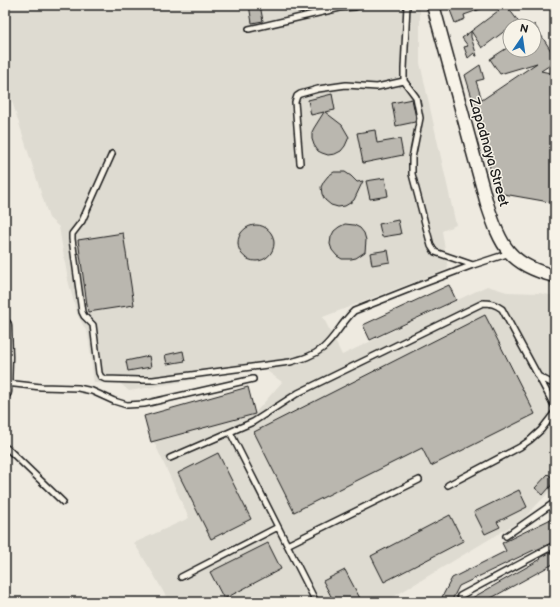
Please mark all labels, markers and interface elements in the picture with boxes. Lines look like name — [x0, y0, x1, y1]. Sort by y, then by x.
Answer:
north arrow — [502, 18, 542, 58]
text: N — [519, 21, 530, 36]
street label: Zapadnaya Street — [465, 95, 513, 209]

